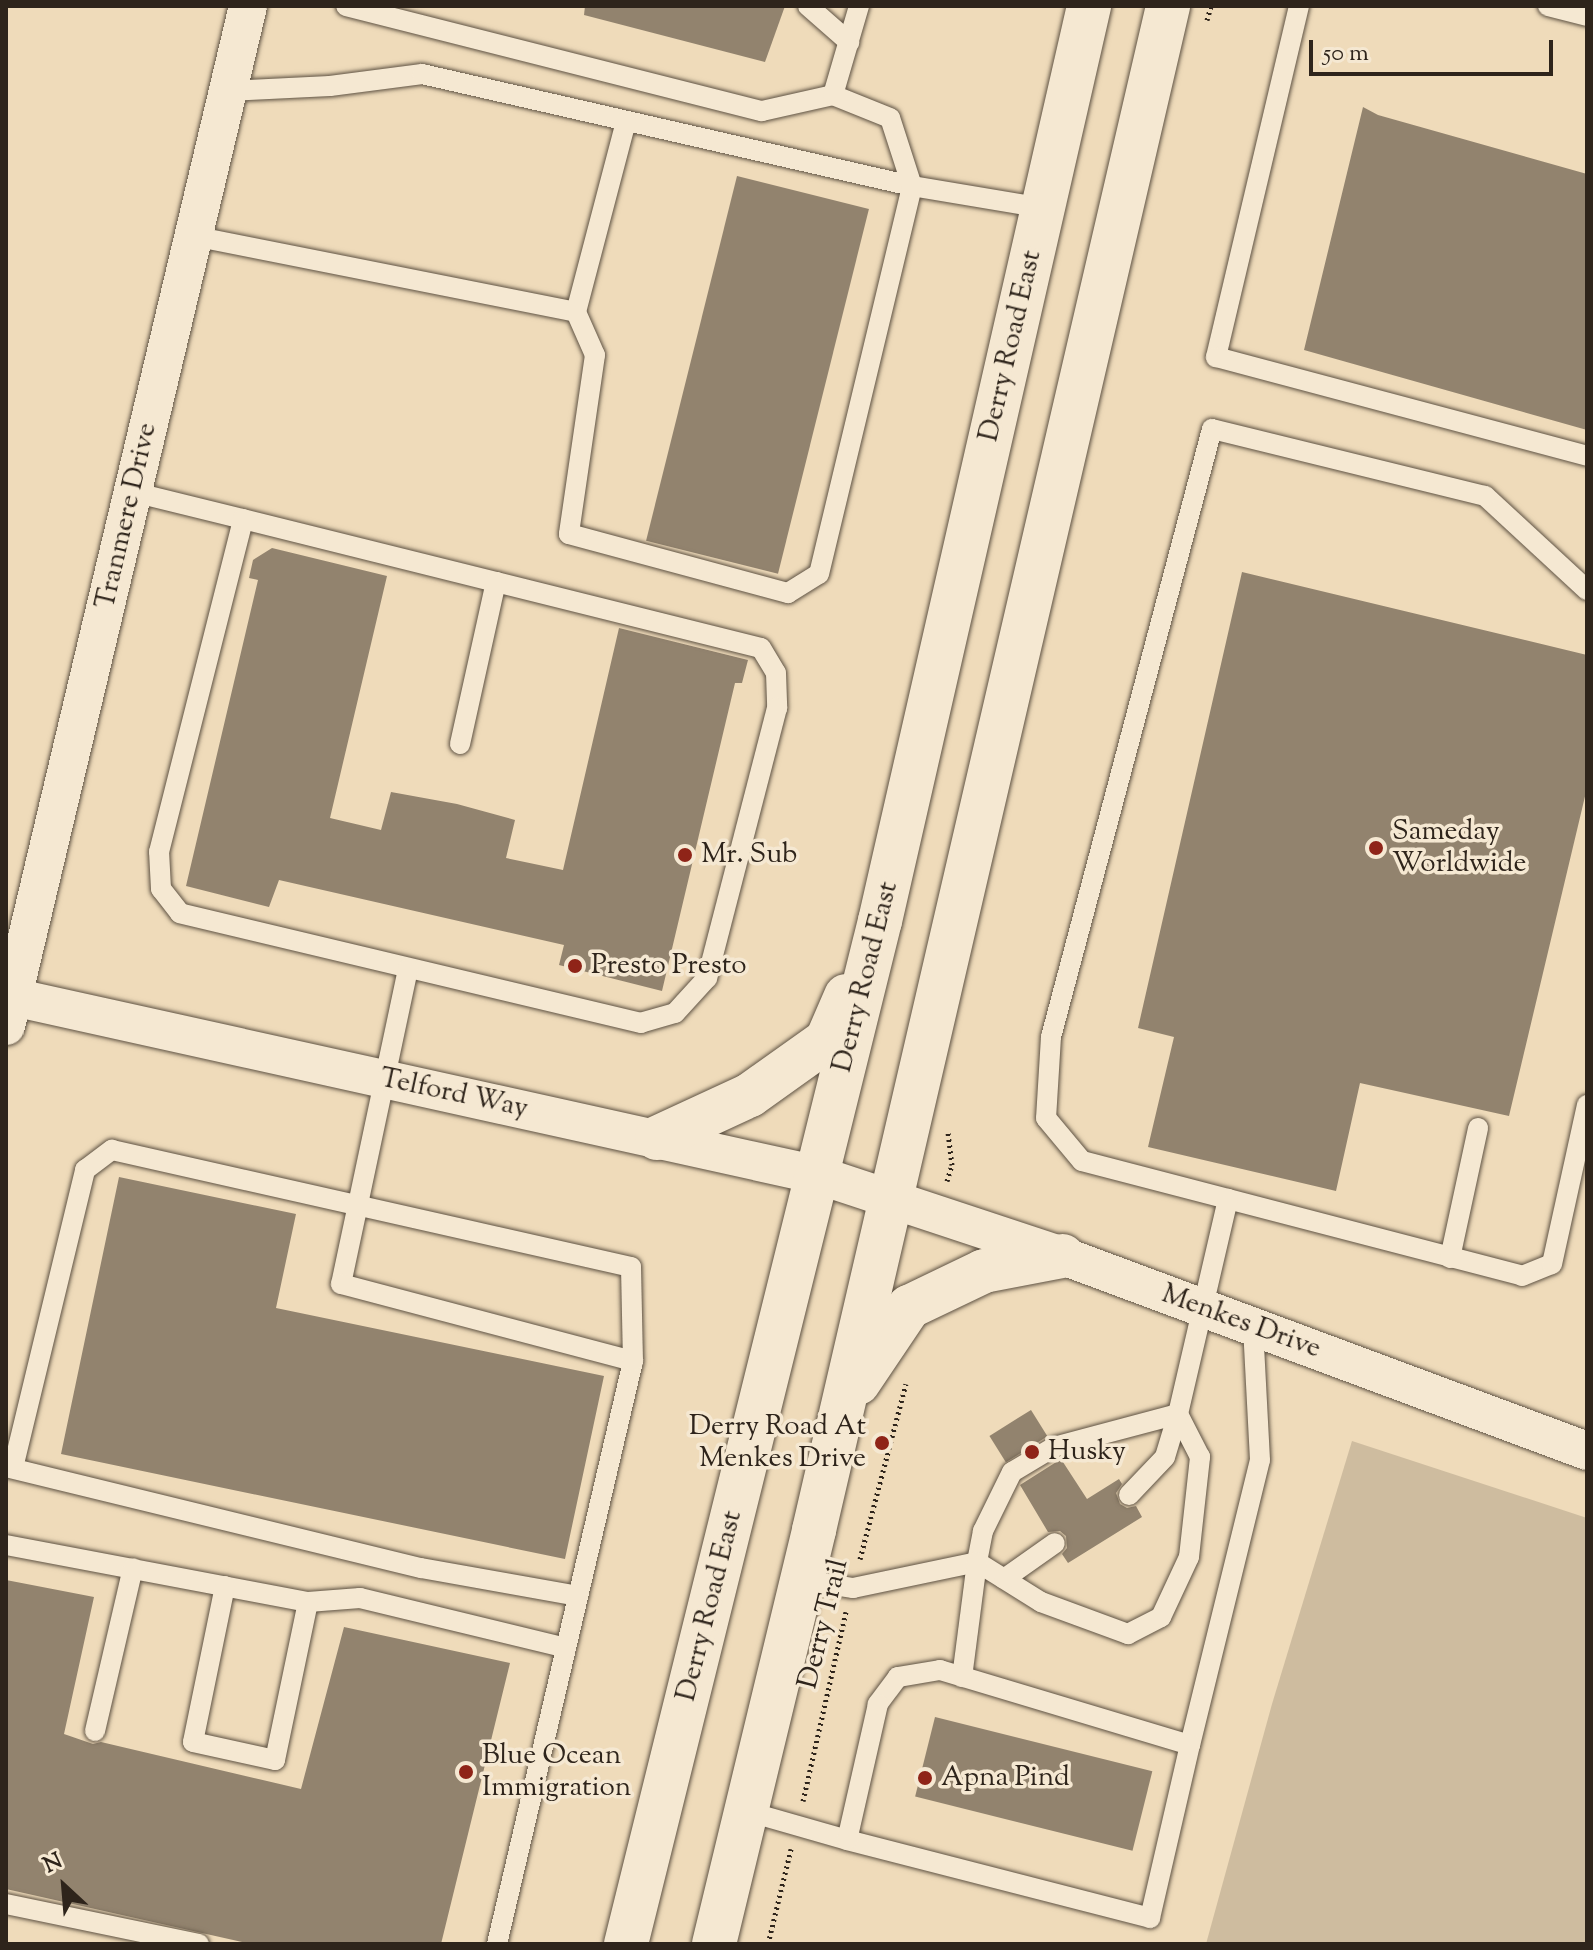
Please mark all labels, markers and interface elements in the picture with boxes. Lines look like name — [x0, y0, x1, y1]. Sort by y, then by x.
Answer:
scale bar — [1313, 24, 1557, 74]
text: 50 m — [1323, 37, 1369, 71]
street label: Derry Road East — [973, 247, 1049, 445]
street label: Tranmere Drive — [89, 420, 165, 612]
place label: Sameday Worldwide — [1392, 815, 1526, 881]
place label: Mr. Sub — [701, 838, 797, 872]
marker: Sameday Worldwide — [1367, 839, 1385, 857]
marker: Mr. Sub — [676, 846, 694, 864]
street label: Derry Road East — [826, 878, 906, 1076]
place label: Presto Presto — [591, 949, 747, 983]
marker: Presto Presto — [566, 957, 584, 975]
street label: Telford Way — [377, 1062, 531, 1126]
street label: Menkes Drive — [1157, 1278, 1325, 1366]
place label: Derry Road At Menkes Drive — [689, 1410, 866, 1476]
marker: Derry Road At Menkes Drive — [873, 1434, 891, 1452]
place label: Husky — [1048, 1435, 1126, 1469]
marker: Husky — [1023, 1443, 1041, 1461]
street label: Derry Road East — [670, 1507, 750, 1705]
street label: Derry Trail — [792, 1556, 856, 1692]
place label: Blue Ocean Immigration — [482, 1739, 631, 1805]
place label: Apna Pind — [941, 1761, 1070, 1795]
marker: Blue Ocean Immigration — [457, 1763, 475, 1781]
marker: Apna Pind — [916, 1769, 934, 1787]
north arrow — [24, 1846, 104, 1926]
text: N — [39, 1846, 68, 1883]

